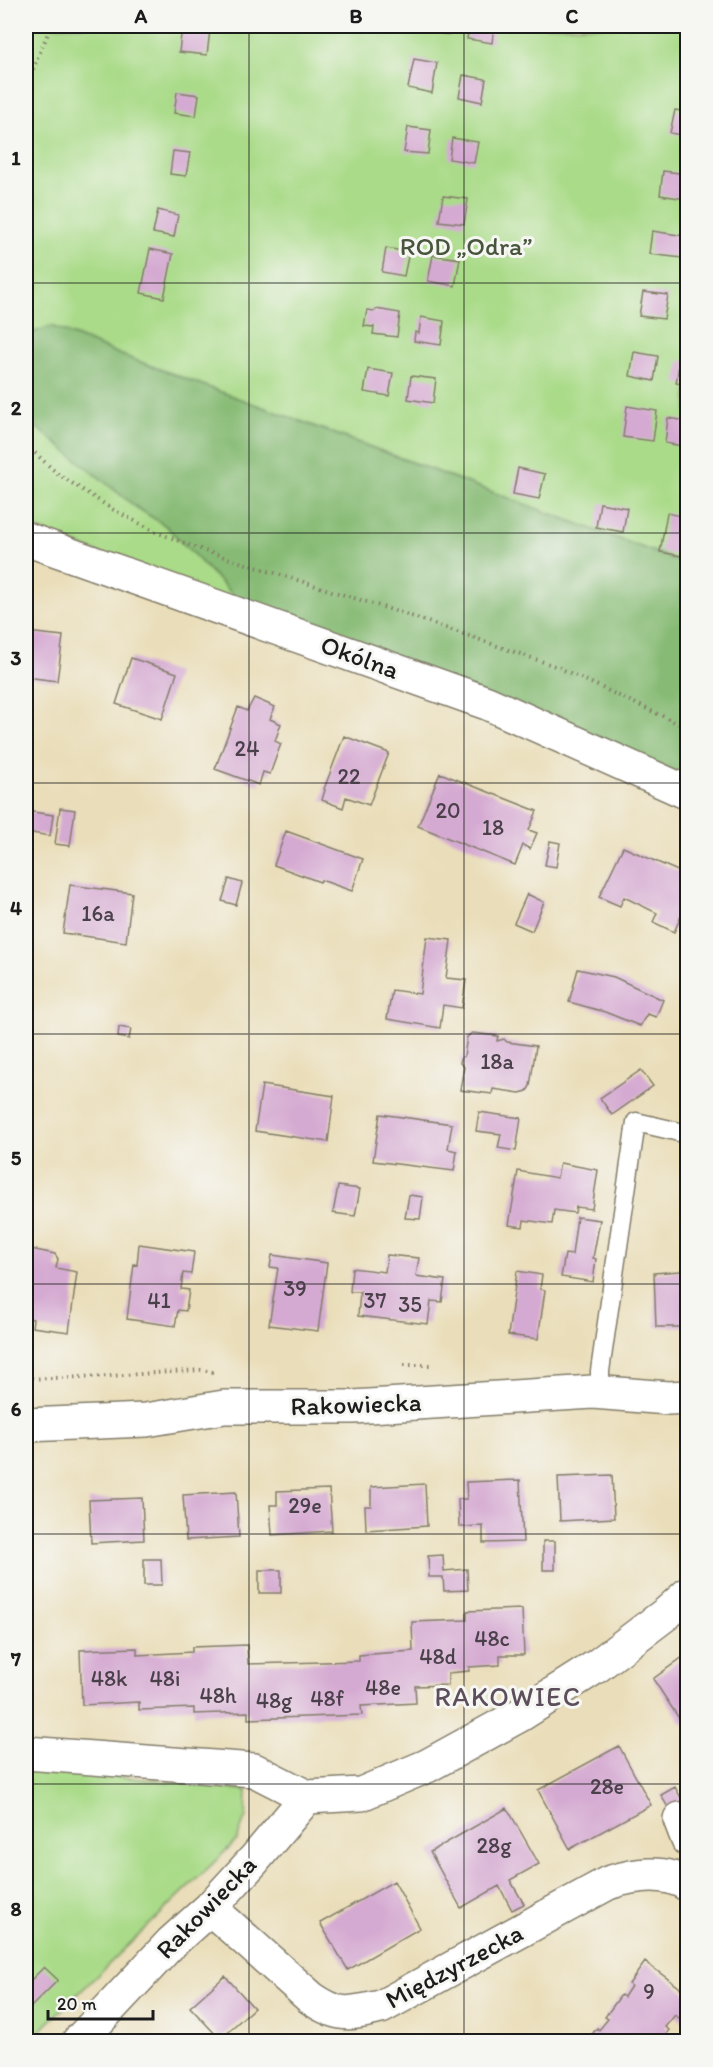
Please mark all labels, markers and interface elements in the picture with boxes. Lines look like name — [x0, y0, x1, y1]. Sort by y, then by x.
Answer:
text: A — [134, 4, 148, 28]
text: B — [350, 4, 363, 28]
text: C — [566, 4, 579, 28]
text: 1 — [11, 146, 21, 170]
park label: ROD „Odra” — [400, 230, 532, 262]
text: 2 — [11, 396, 22, 420]
street label: Okólna — [316, 628, 404, 686]
text: 3 — [11, 646, 22, 670]
house number: 24 — [235, 735, 259, 762]
house number: 22 — [337, 763, 361, 790]
house number: 20 — [435, 797, 461, 824]
house number: 18 — [482, 814, 504, 841]
text: 4 — [10, 896, 22, 920]
house number: 16a — [81, 900, 115, 927]
house number: 18a — [480, 1048, 514, 1075]
text: 5 — [11, 1146, 22, 1170]
house number: 39 — [283, 1275, 307, 1302]
house number: 41 — [147, 1287, 171, 1314]
house number: 37 — [364, 1287, 387, 1314]
house number: 35 — [398, 1291, 422, 1318]
street label: Rakowiecka — [290, 1386, 422, 1422]
text: 6 — [11, 1397, 22, 1421]
house number: 29e — [288, 1492, 322, 1519]
house number: 48c — [474, 1625, 510, 1652]
house number: 48d — [419, 1643, 457, 1670]
text: 7 — [10, 1647, 21, 1671]
house number: 48k — [91, 1665, 128, 1692]
house number: 48i — [150, 1665, 180, 1692]
house number: 48e — [365, 1674, 401, 1701]
district label: RAKOWIEC — [434, 1680, 582, 1713]
house number: 48h — [199, 1682, 237, 1709]
house number: 48f — [310, 1685, 344, 1712]
house number: 48g — [256, 1687, 293, 1714]
house number: 28e — [590, 1773, 624, 1800]
house number: 28g — [477, 1832, 512, 1859]
street label: Rakowiecka — [149, 1849, 263, 1965]
text: 8 — [11, 1897, 22, 1921]
street label: Międzyrzecka — [380, 1916, 528, 2016]
house number: 9 — [643, 1978, 655, 2005]
scale bar — [48, 1983, 153, 2021]
text: 20 m — [57, 1993, 97, 2015]

